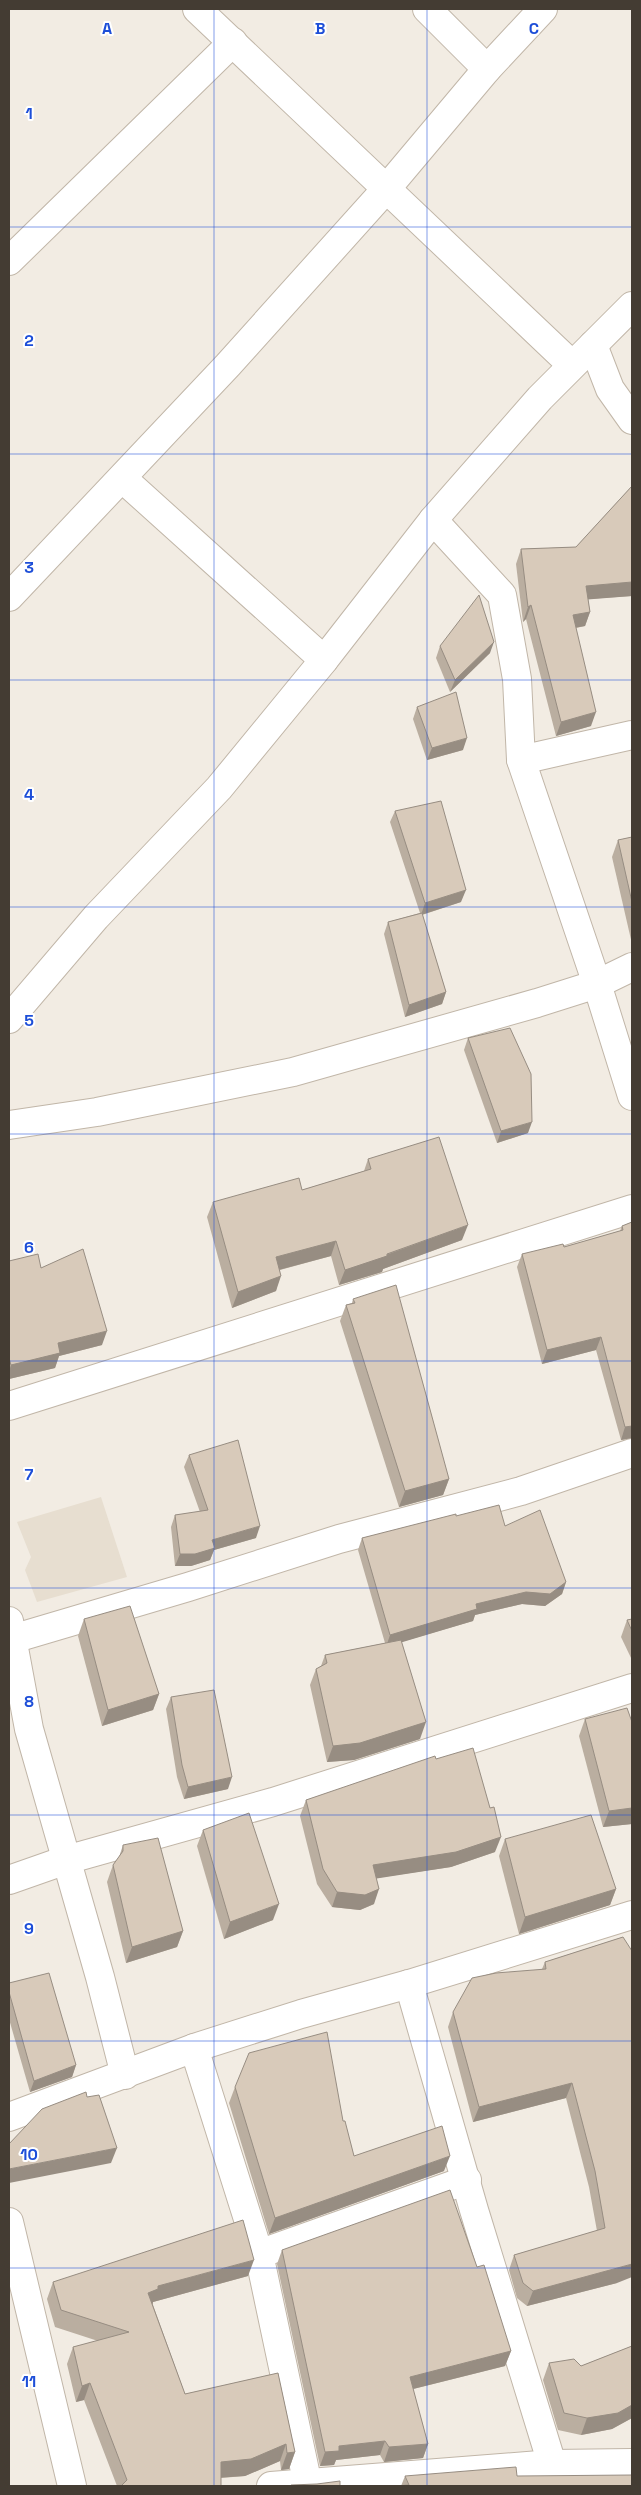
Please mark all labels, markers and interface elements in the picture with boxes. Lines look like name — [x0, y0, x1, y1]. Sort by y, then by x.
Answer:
text: A — [102, 18, 112, 39]
text: B — [315, 18, 325, 39]
text: C — [529, 18, 539, 39]
text: 1 — [25, 103, 33, 124]
text: 2 — [24, 330, 34, 351]
text: 3 — [24, 557, 34, 578]
text: 4 — [24, 784, 34, 805]
text: 5 — [24, 1010, 34, 1031]
text: 6 — [24, 1237, 34, 1258]
text: 7 — [25, 1464, 34, 1485]
text: 8 — [24, 1691, 34, 1712]
text: 9 — [24, 1918, 34, 1939]
text: 10 — [20, 2144, 38, 2165]
text: 11 — [22, 2371, 36, 2392]

